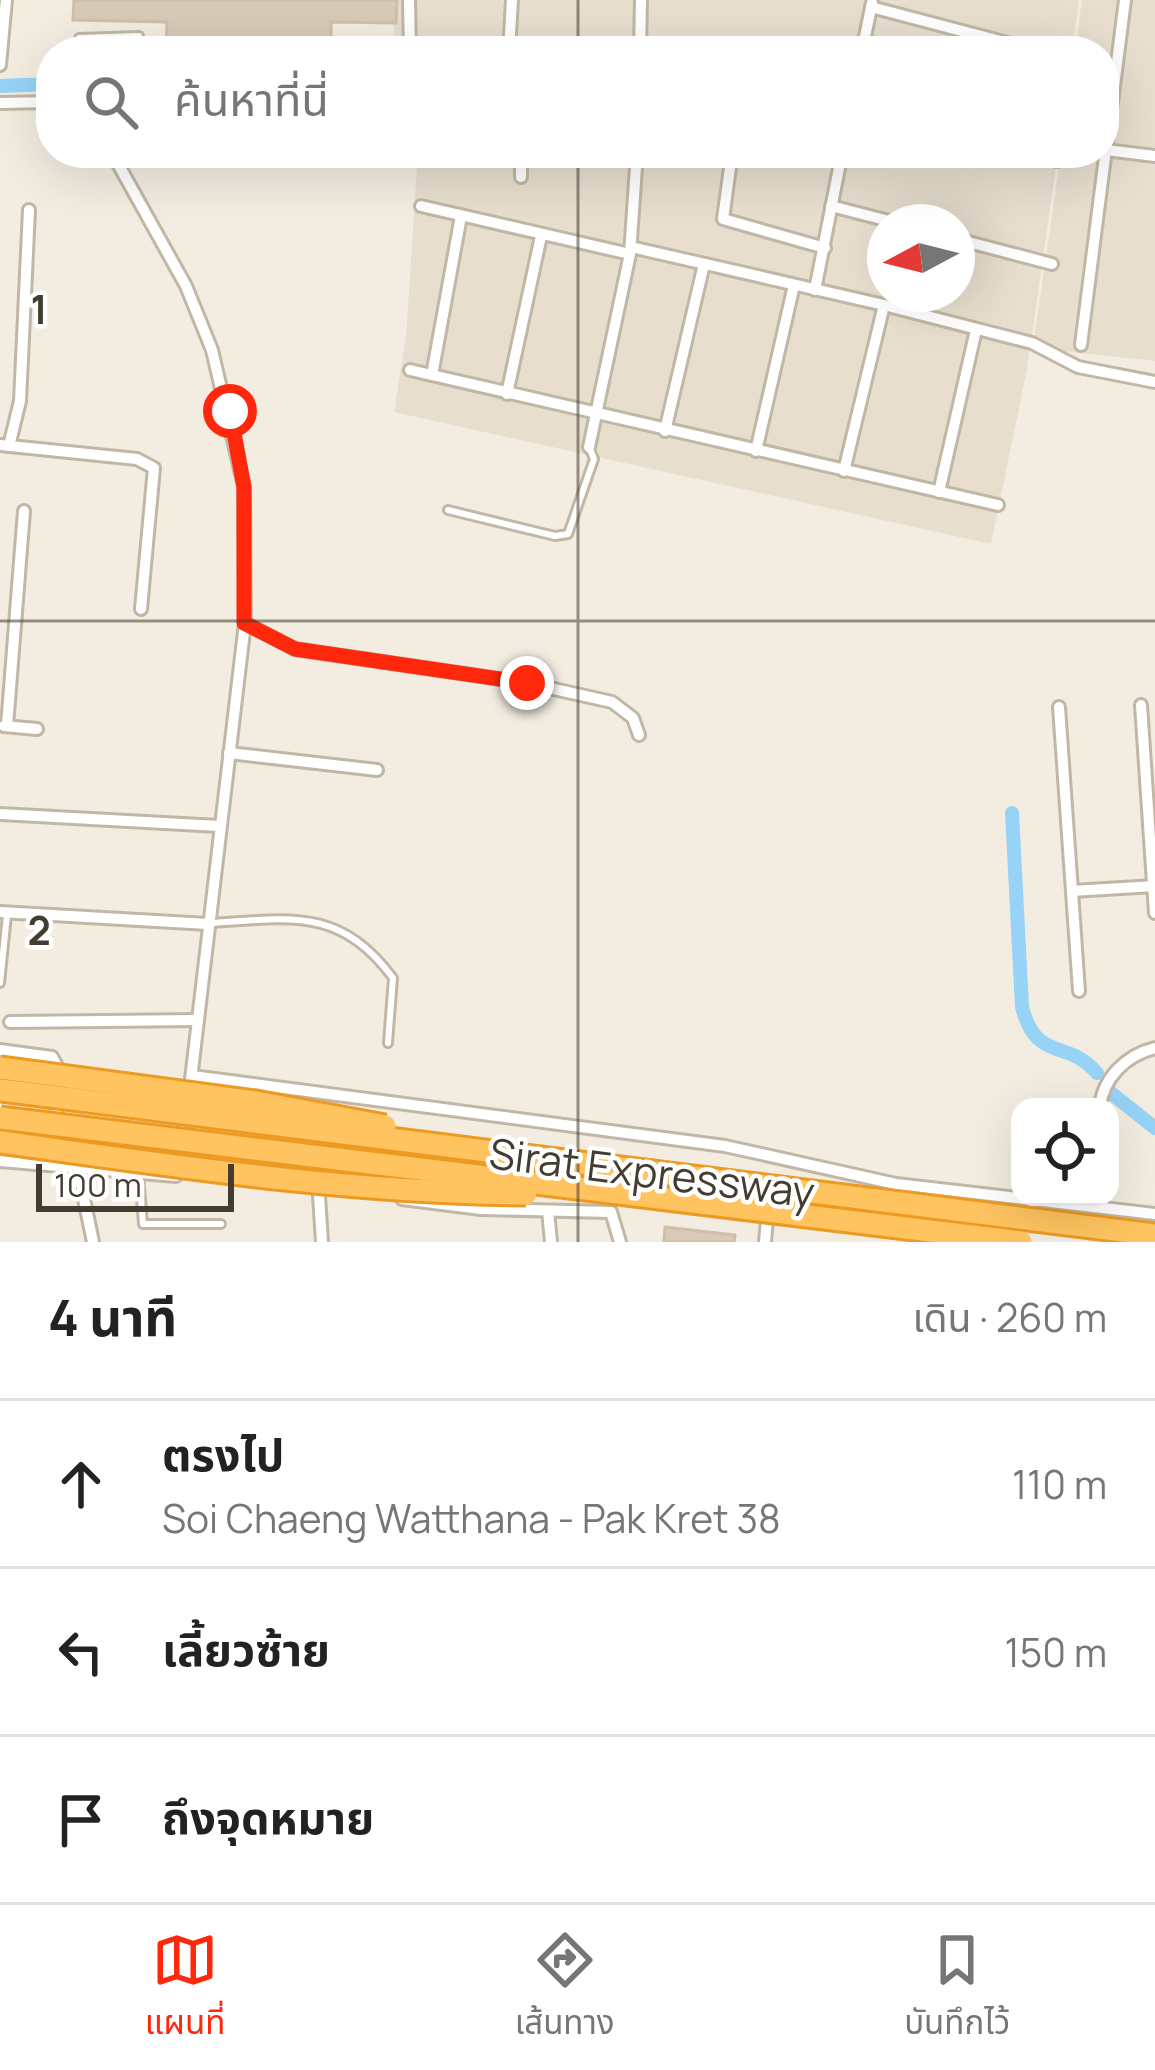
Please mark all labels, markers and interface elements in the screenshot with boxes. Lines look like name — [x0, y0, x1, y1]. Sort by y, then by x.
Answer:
search box — [36, 36, 1119, 168]
text: ค้นหาที่นี่ — [174, 68, 329, 130]
icon: search — [78, 69, 144, 135]
north arrow — [867, 204, 975, 312]
text: 1 — [30, 282, 48, 336]
route start — [203, 384, 257, 438]
route end — [500, 656, 554, 710]
text: 2 — [27, 903, 51, 957]
map controls — [1011, 1098, 1119, 1206]
button: locate — [1011, 1098, 1119, 1206]
street label: Sirat Expressway — [486, 1123, 818, 1221]
scale bar — [36, 1158, 234, 1211]
text: 100 m — [54, 1162, 142, 1207]
text: 4 นาที — [48, 1282, 177, 1351]
text: เดิน · 260 m — [912, 1290, 1107, 1344]
text: ตรงไป — [162, 1423, 284, 1485]
icon: ahead — [48, 1451, 114, 1517]
text: 110 m — [1012, 1457, 1107, 1511]
text: Soi Chaeng Watthana - Pak Kret 38 — [162, 1491, 781, 1545]
text: เลี้ยวซ้าย — [162, 1618, 330, 1680]
icon: left — [48, 1619, 114, 1685]
text: 150 m — [1005, 1625, 1107, 1679]
text: ถึงจุดหมาย — [162, 1786, 374, 1848]
icon: arrive — [48, 1787, 114, 1853]
tab: แผนที่ — [145, 1927, 225, 2049]
tab: เส้นทาง — [515, 1927, 615, 2049]
tab: บันทึกไว้ — [904, 1927, 1010, 2049]

